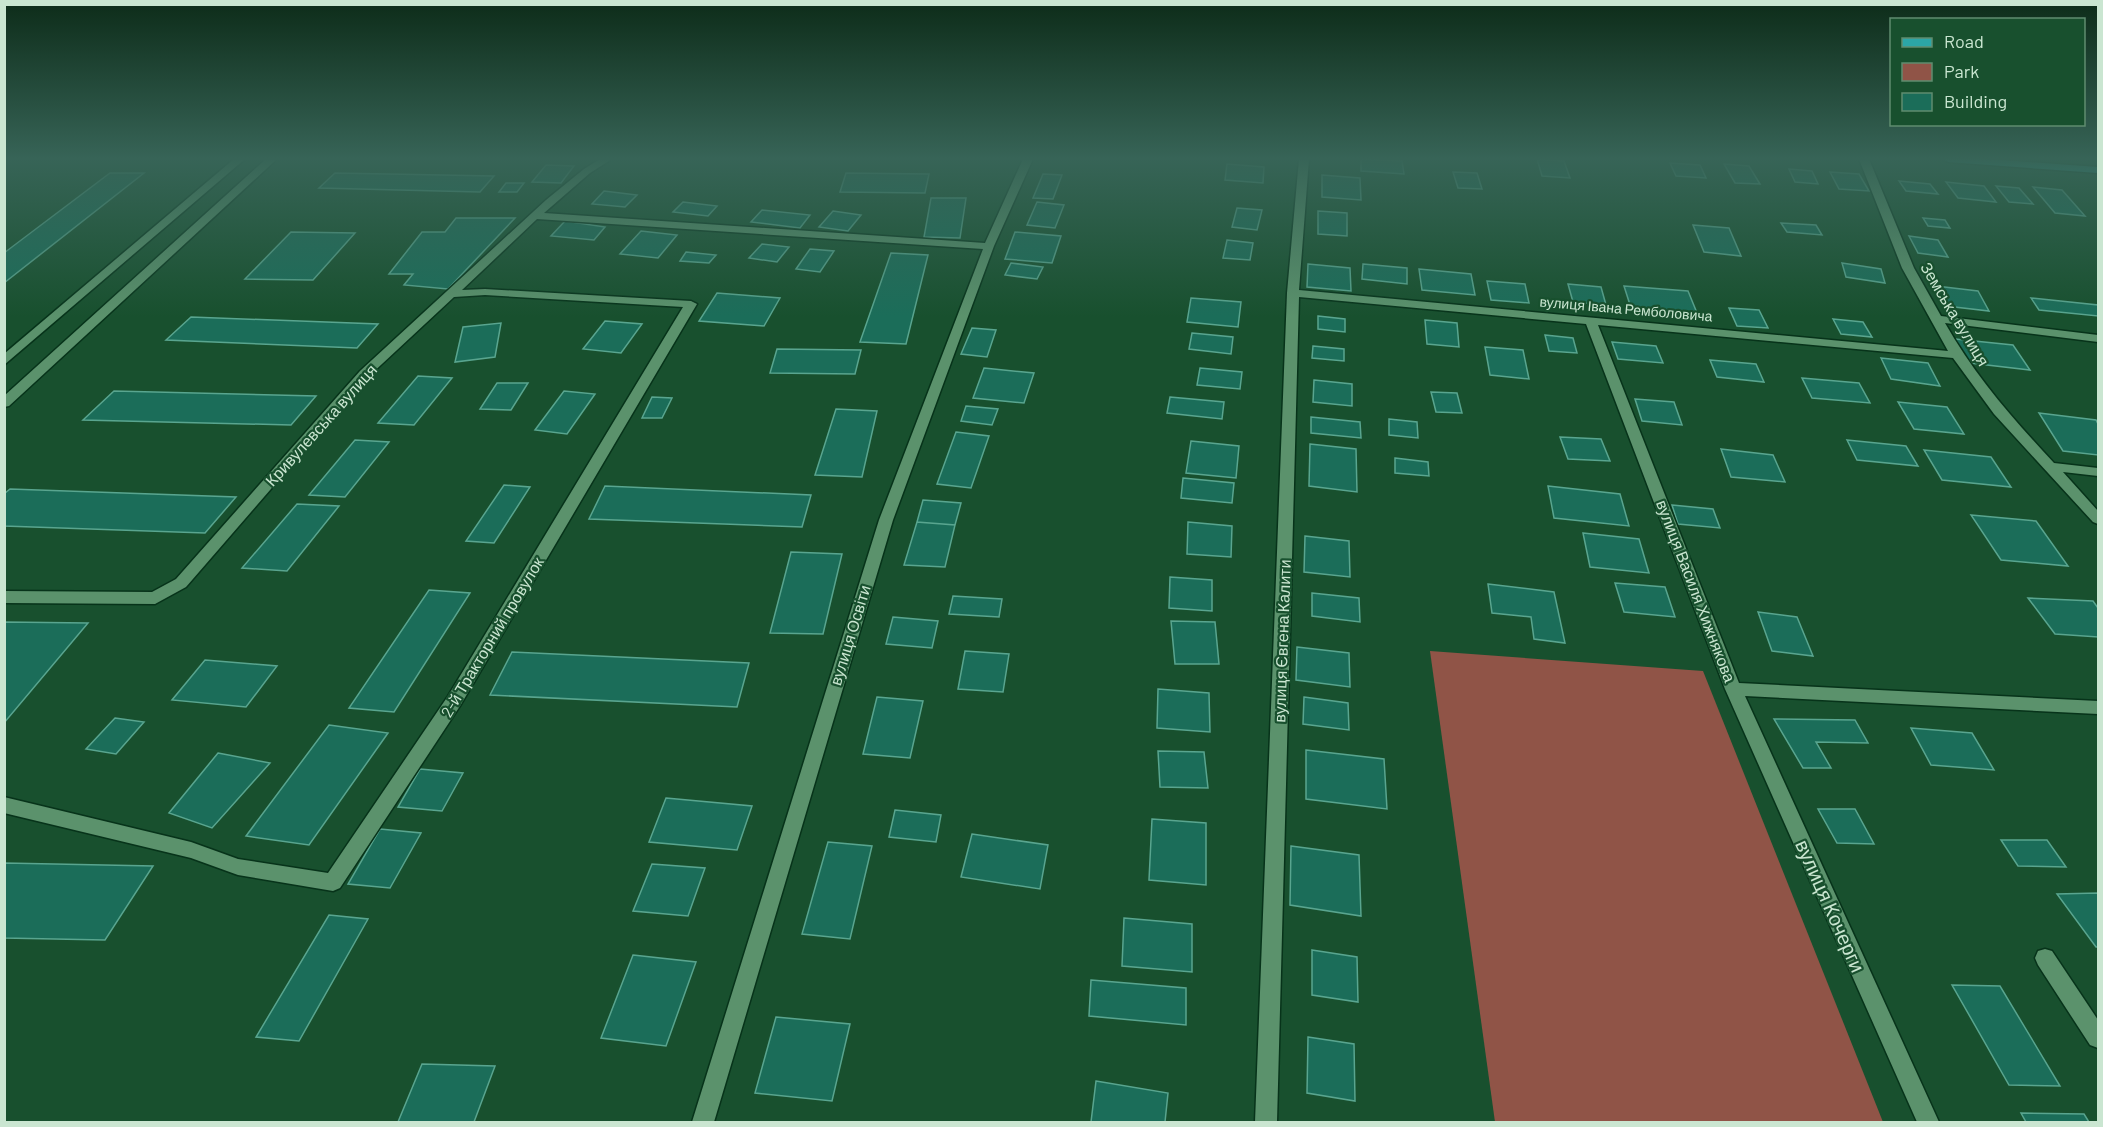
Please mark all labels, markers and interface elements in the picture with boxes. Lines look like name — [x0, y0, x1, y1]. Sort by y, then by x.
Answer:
legend — [1890, 18, 2085, 126]
text: Road — [1944, 30, 1984, 52]
text: Park — [1944, 60, 1979, 82]
text: Building — [1944, 90, 2007, 112]
street label: Земська вулиця — [1917, 259, 1994, 369]
street label: вулиця Івана Ремболовича — [1539, 292, 1713, 325]
street label: Кривулевська вулиця — [261, 360, 380, 489]
street label: вулиця Василя Хижнякова — [1653, 497, 1740, 685]
street label: 2-й Тракторний провулок — [436, 552, 547, 720]
street label: вулиця Євгена Калити — [1269, 559, 1294, 723]
street label: вулиця Освіти — [825, 582, 874, 687]
street label: вулиця Кочерги — [1791, 836, 1871, 975]

